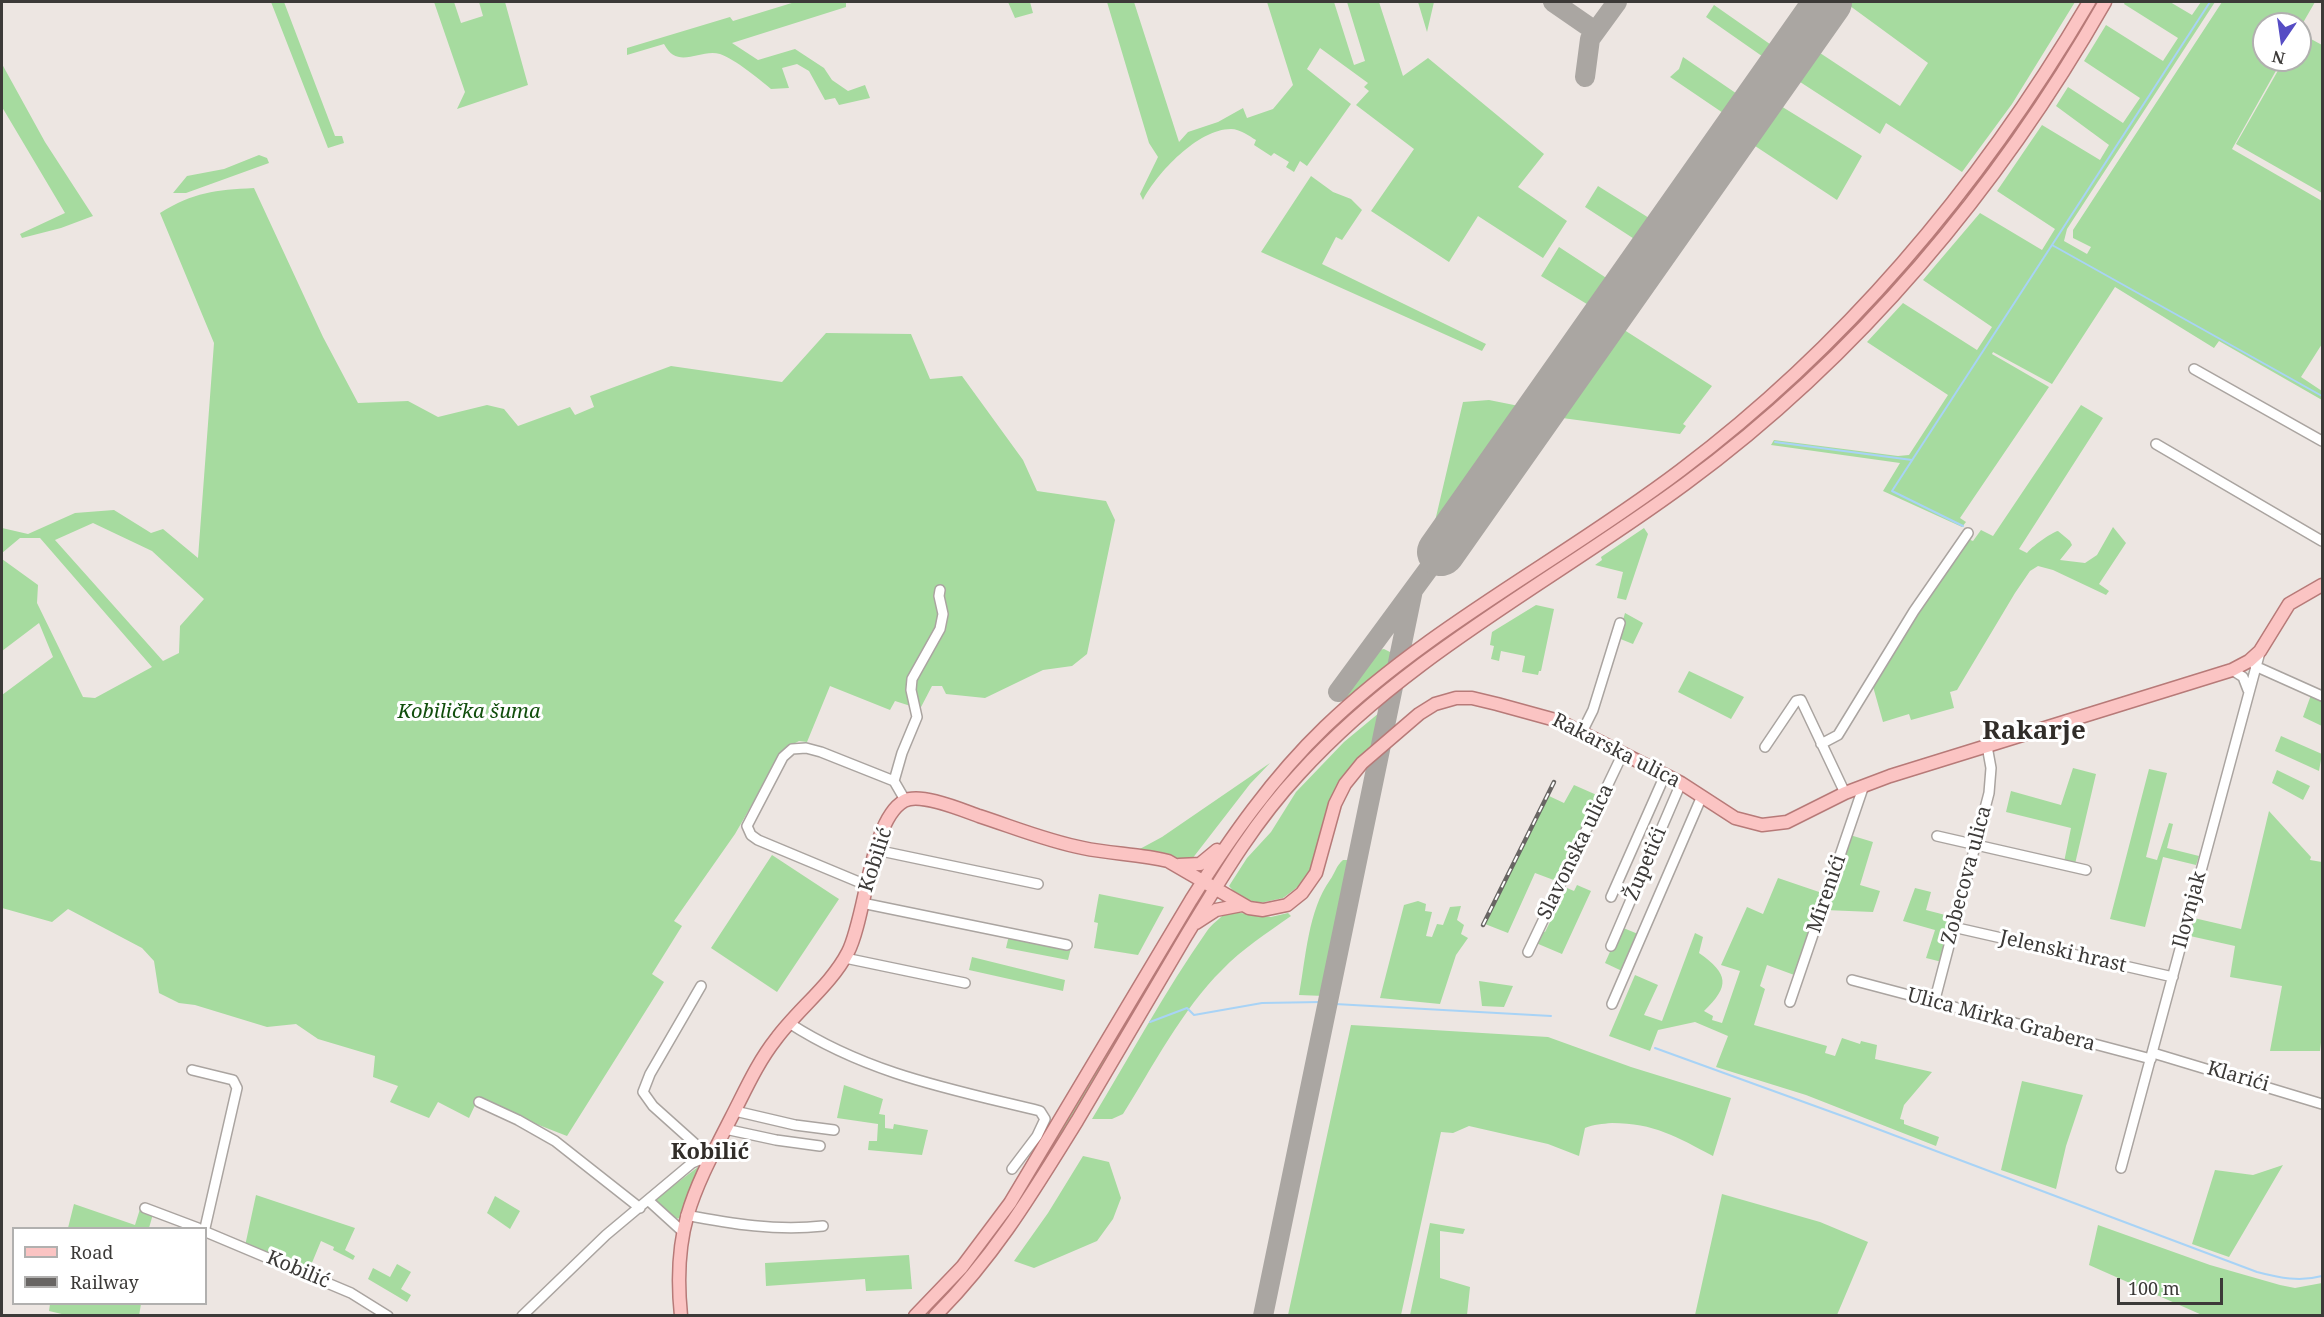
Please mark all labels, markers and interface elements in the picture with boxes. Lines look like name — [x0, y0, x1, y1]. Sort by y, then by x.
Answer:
north arrow — [2252, 12, 2312, 72]
text: N — [2270, 45, 2287, 70]
park label: Kobilička šuma — [397, 700, 541, 724]
street label: Rakarska ulica — [1548, 708, 1684, 794]
district label: Rakarje — [1982, 716, 2086, 748]
street label: Slavonska ulica — [1533, 780, 1619, 924]
street label: Zobecova ulica — [1937, 803, 1997, 947]
street label: Župetići — [1620, 824, 1672, 904]
street label: Kobilić — [854, 825, 898, 895]
street label: Mirenići — [1802, 852, 1852, 936]
street label: Ilovnjak — [2168, 869, 2212, 951]
street label: Jelenski hrast — [1997, 926, 2129, 978]
street label: Ulica Mirka Grabera — [1904, 983, 2098, 1057]
street label: Klarići — [2204, 1057, 2272, 1097]
district label: Kobilić — [671, 1140, 749, 1166]
legend — [12, 1227, 207, 1305]
text: Road — [70, 1240, 113, 1264]
street label: Kobilić — [263, 1246, 333, 1294]
scale bar — [2120, 1266, 2226, 1304]
text: Railway — [70, 1270, 139, 1294]
text: 100 m — [2128, 1276, 2180, 1300]

